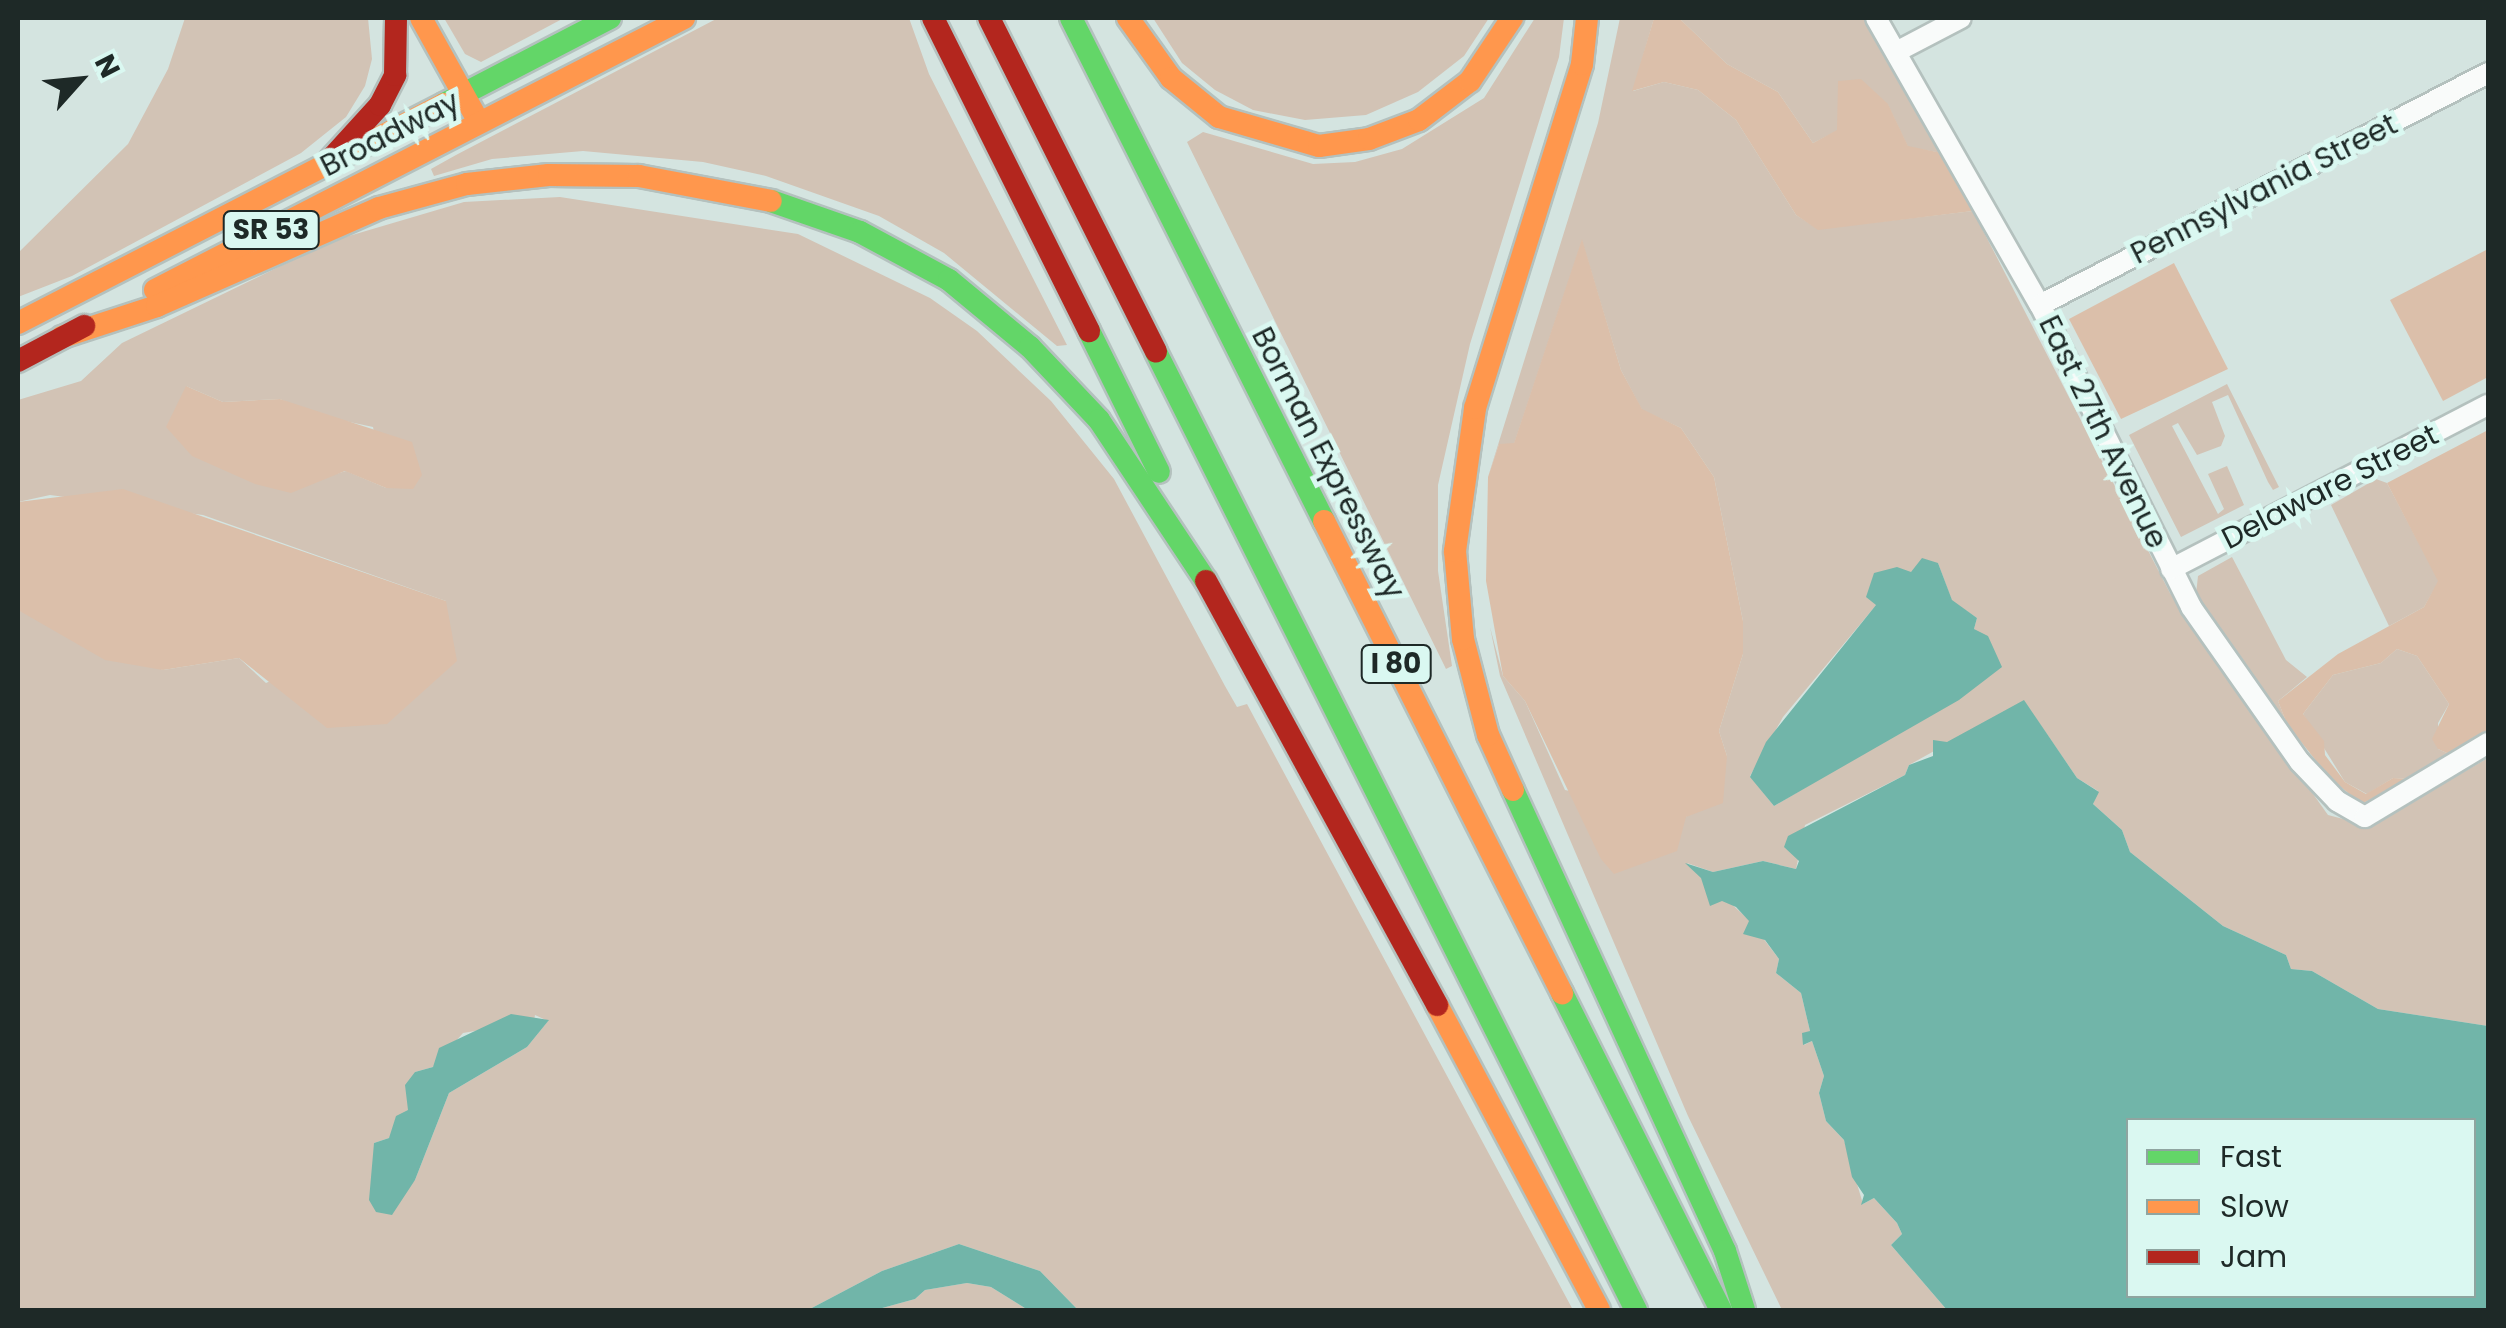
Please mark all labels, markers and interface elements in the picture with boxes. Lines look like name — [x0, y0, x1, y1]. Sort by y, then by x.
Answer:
north arrow — [30, 30, 130, 130]
text: N — [85, 48, 129, 84]
street label: Broadway — [315, 84, 465, 184]
street label: Pennsylvania Street — [2125, 106, 2403, 272]
road number: SR 53 — [221, 207, 321, 253]
street label: East 27th Avenue — [2031, 310, 2175, 554]
street label: Borman Expressway — [1244, 321, 1412, 605]
street label: Delaware Street — [2216, 417, 2444, 557]
road number: I 80 — [1358, 641, 1434, 687]
legend — [2126, 1118, 2476, 1298]
text: Fast — [2220, 1135, 2282, 1178]
text: Slow — [2220, 1185, 2289, 1228]
text: Jam — [2220, 1235, 2287, 1278]

